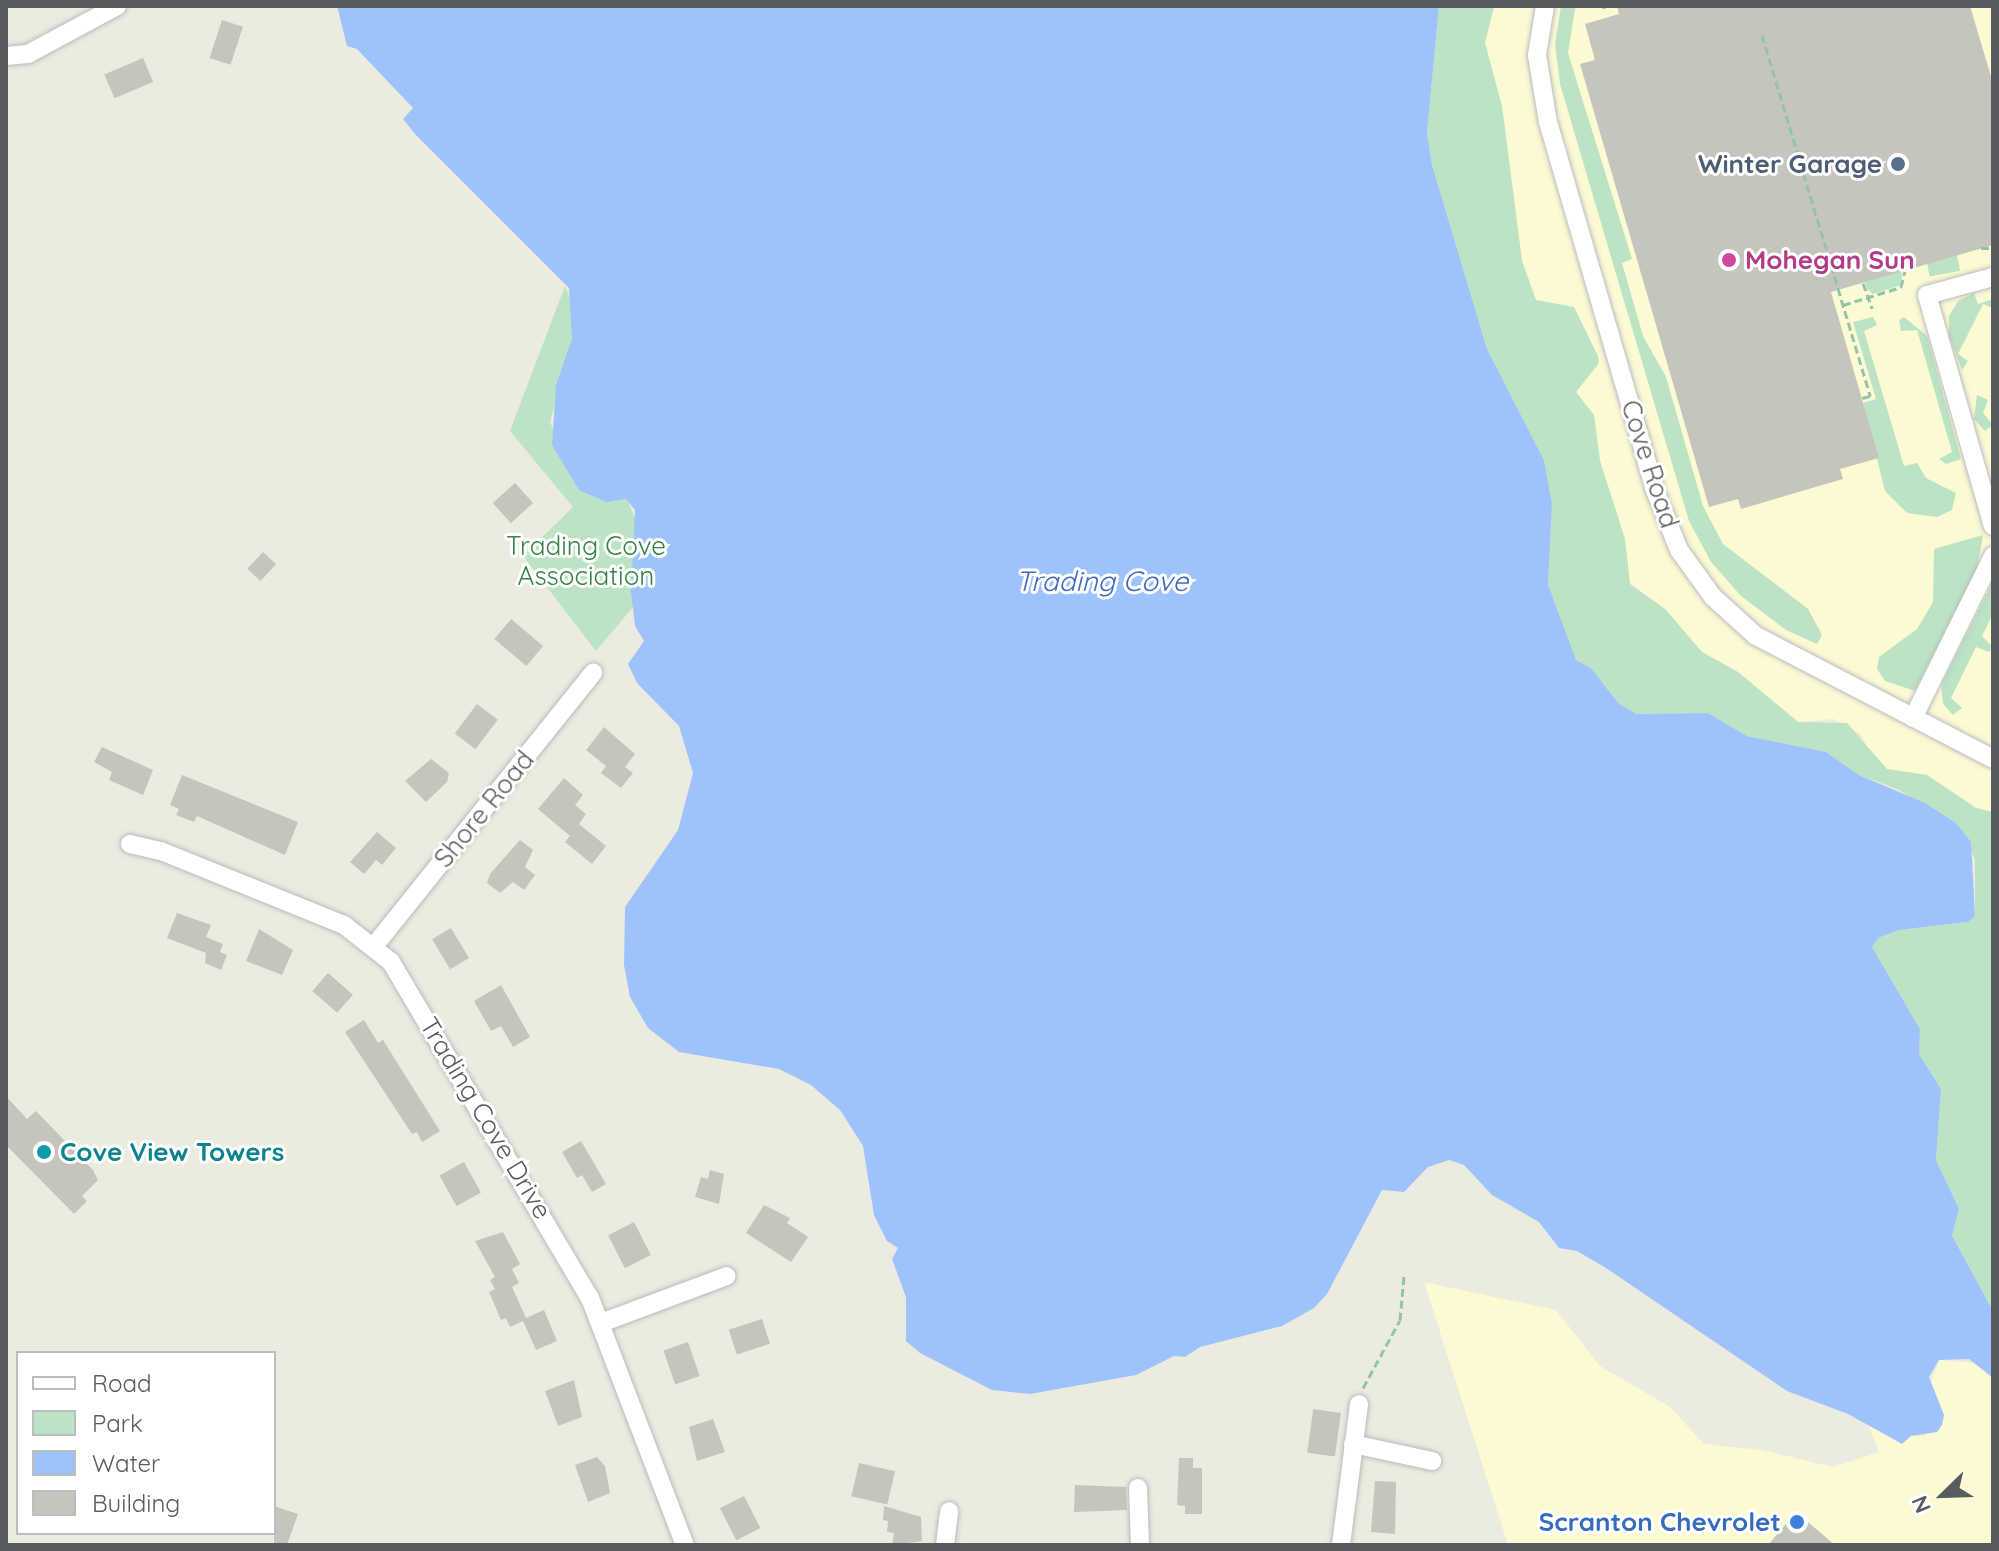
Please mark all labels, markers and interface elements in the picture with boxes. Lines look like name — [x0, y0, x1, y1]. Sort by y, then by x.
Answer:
place label: Winter Garage — [1698, 148, 1882, 180]
marker: Winter Garage — [1889, 155, 1907, 173]
place label: Mohegan Sun — [1745, 244, 1915, 276]
marker: Mohegan Sun — [1720, 251, 1738, 269]
street label: Cove Road — [1615, 396, 1685, 532]
park label: Trading Cove Association — [506, 530, 666, 592]
water label: Trading Cove — [1016, 564, 1188, 598]
street label: Shore Road — [428, 744, 540, 874]
street label: Trading Cove Drive — [413, 1011, 559, 1225]
place label: Cove View Towers — [60, 1136, 284, 1168]
marker: Cove View Towers — [35, 1143, 53, 1161]
legend — [16, 1351, 276, 1535]
text: Road — [92, 1368, 152, 1398]
text: Park — [92, 1408, 143, 1438]
text: Water — [92, 1448, 160, 1478]
north arrow — [1903, 1455, 1983, 1535]
text: Building — [92, 1488, 180, 1518]
text: N — [1905, 1491, 1937, 1517]
place label: Scranton Chevrolet — [1539, 1506, 1781, 1538]
marker: Scranton Chevrolet — [1788, 1513, 1806, 1531]

